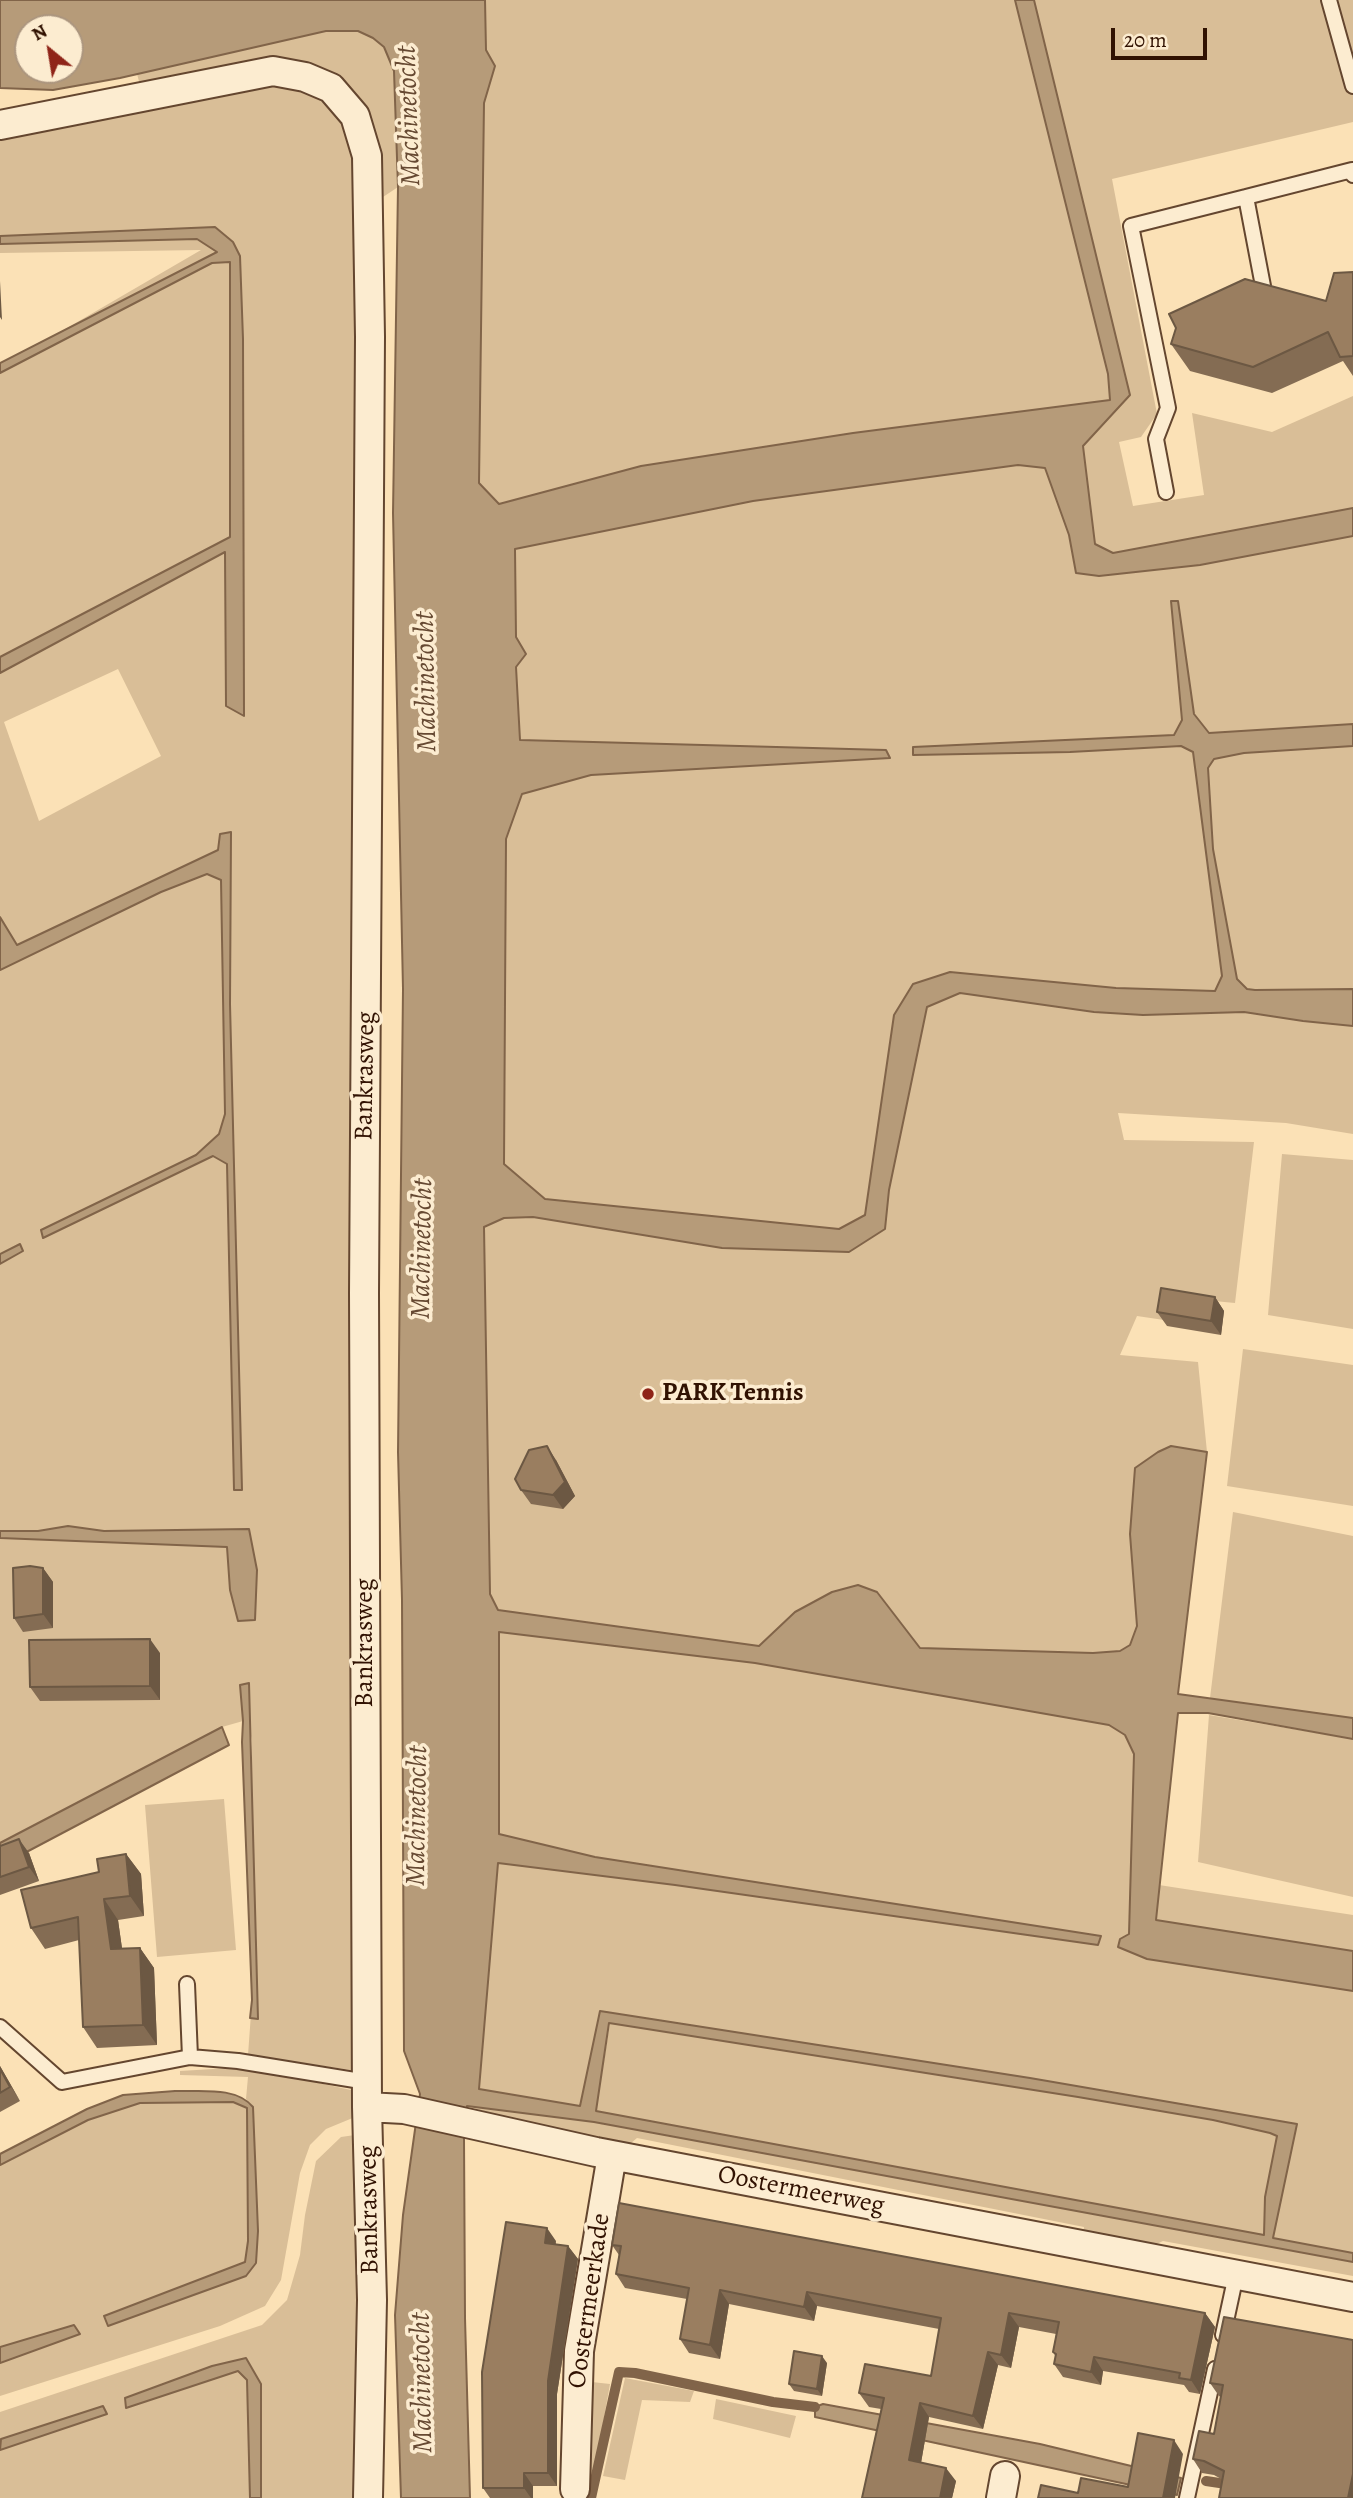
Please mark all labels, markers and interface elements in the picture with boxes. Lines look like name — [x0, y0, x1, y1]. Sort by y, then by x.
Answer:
north arrow — [14, 14, 84, 84]
scale bar — [1115, 14, 1211, 58]
text: N — [27, 18, 52, 47]
text: 20 m — [1124, 26, 1167, 54]
water label: Machinetocht — [391, 45, 429, 187]
water label: Machinetocht — [409, 612, 445, 752]
street label: Bankrasweg — [349, 1011, 383, 1141]
water label: Machinetocht — [405, 1179, 441, 1319]
place label: PARK Tennis — [662, 1378, 804, 1410]
marker: PARK Tennis — [640, 1386, 656, 1402]
street label: Bankrasweg — [350, 1578, 382, 1708]
water label: Machinetocht — [400, 1746, 436, 1886]
street label: Bankrasweg — [353, 2145, 387, 2275]
street label: Oostermeerweg — [715, 2160, 887, 2222]
street label: Oostermeerkade — [562, 2211, 618, 2391]
water label: Machinetocht — [405, 2313, 441, 2453]

